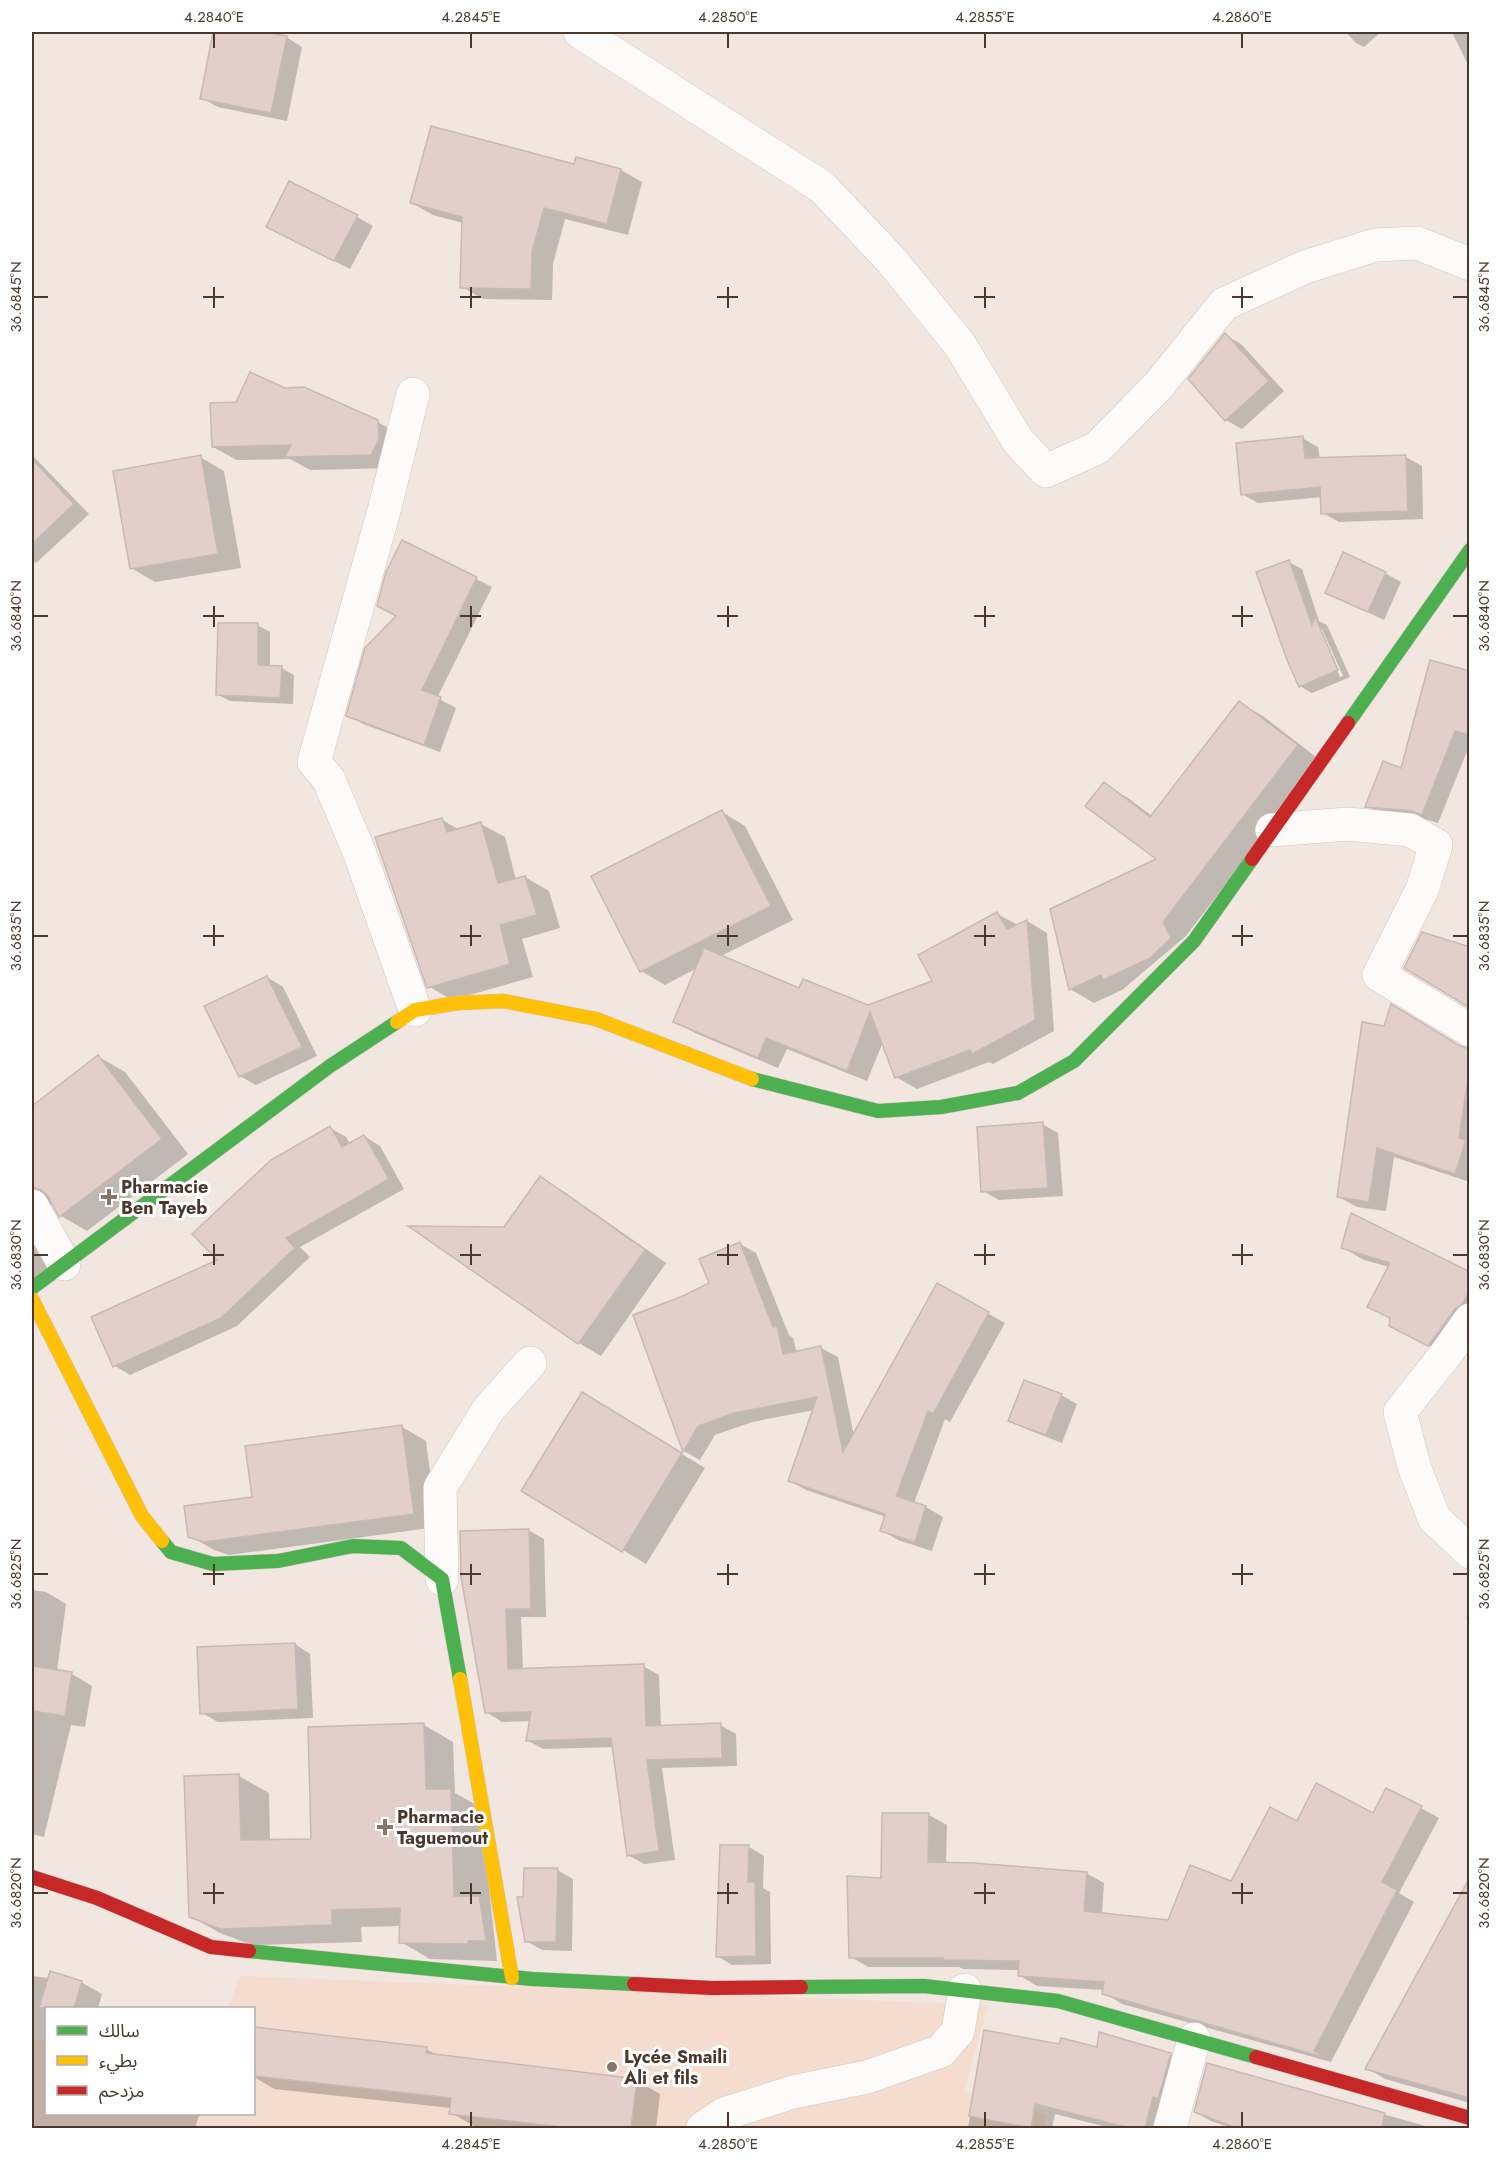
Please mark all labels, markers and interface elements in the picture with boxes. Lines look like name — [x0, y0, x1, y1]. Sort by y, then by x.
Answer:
text: 4.2840°E — [184, 6, 244, 28]
text: 4.2845°E — [441, 6, 501, 28]
text: 4.2850°E — [698, 6, 758, 28]
text: 4.2855°E — [955, 6, 1015, 28]
text: 4.2860°E — [1212, 6, 1272, 28]
text: 36.6845°N — [5, 261, 27, 333]
text: 36.6845°N — [1473, 261, 1495, 333]
text: 36.6840°N — [5, 580, 27, 652]
text: 36.6840°N — [1473, 580, 1495, 652]
text: 36.6835°N — [5, 901, 27, 971]
text: 36.6835°N — [1473, 901, 1495, 971]
place label: Pharmacie Ben Tayeb — [121, 1174, 208, 1221]
marker: Pharmacie Ben Tayeb — [102, 1190, 116, 1204]
text: 36.6830°N — [5, 1219, 27, 1291]
text: 36.6830°N — [1473, 1219, 1495, 1291]
text: 36.6825°N — [5, 1539, 27, 1609]
text: 36.6825°N — [1473, 1539, 1495, 1609]
place label: Pharmacie Taguemout — [397, 1804, 488, 1851]
marker: Pharmacie Taguemout — [378, 1820, 392, 1834]
text: 36.6820°N — [5, 1857, 27, 1929]
text: 36.6820°N — [1473, 1857, 1495, 1929]
legend — [45, 2007, 255, 2115]
text: سالك — [99, 2018, 140, 2044]
place label: Lycée Smaili Ali et fils — [623, 2044, 727, 2091]
text: بطيء — [99, 2048, 137, 2074]
marker: Lycée Smaili Ali et fils — [605, 2060, 619, 2074]
text: مزدحم — [99, 2078, 144, 2104]
text: 4.2845°E — [441, 2133, 501, 2155]
text: 4.2850°E — [698, 2133, 758, 2155]
text: 4.2855°E — [955, 2133, 1015, 2155]
text: 4.2860°E — [1212, 2133, 1272, 2155]

